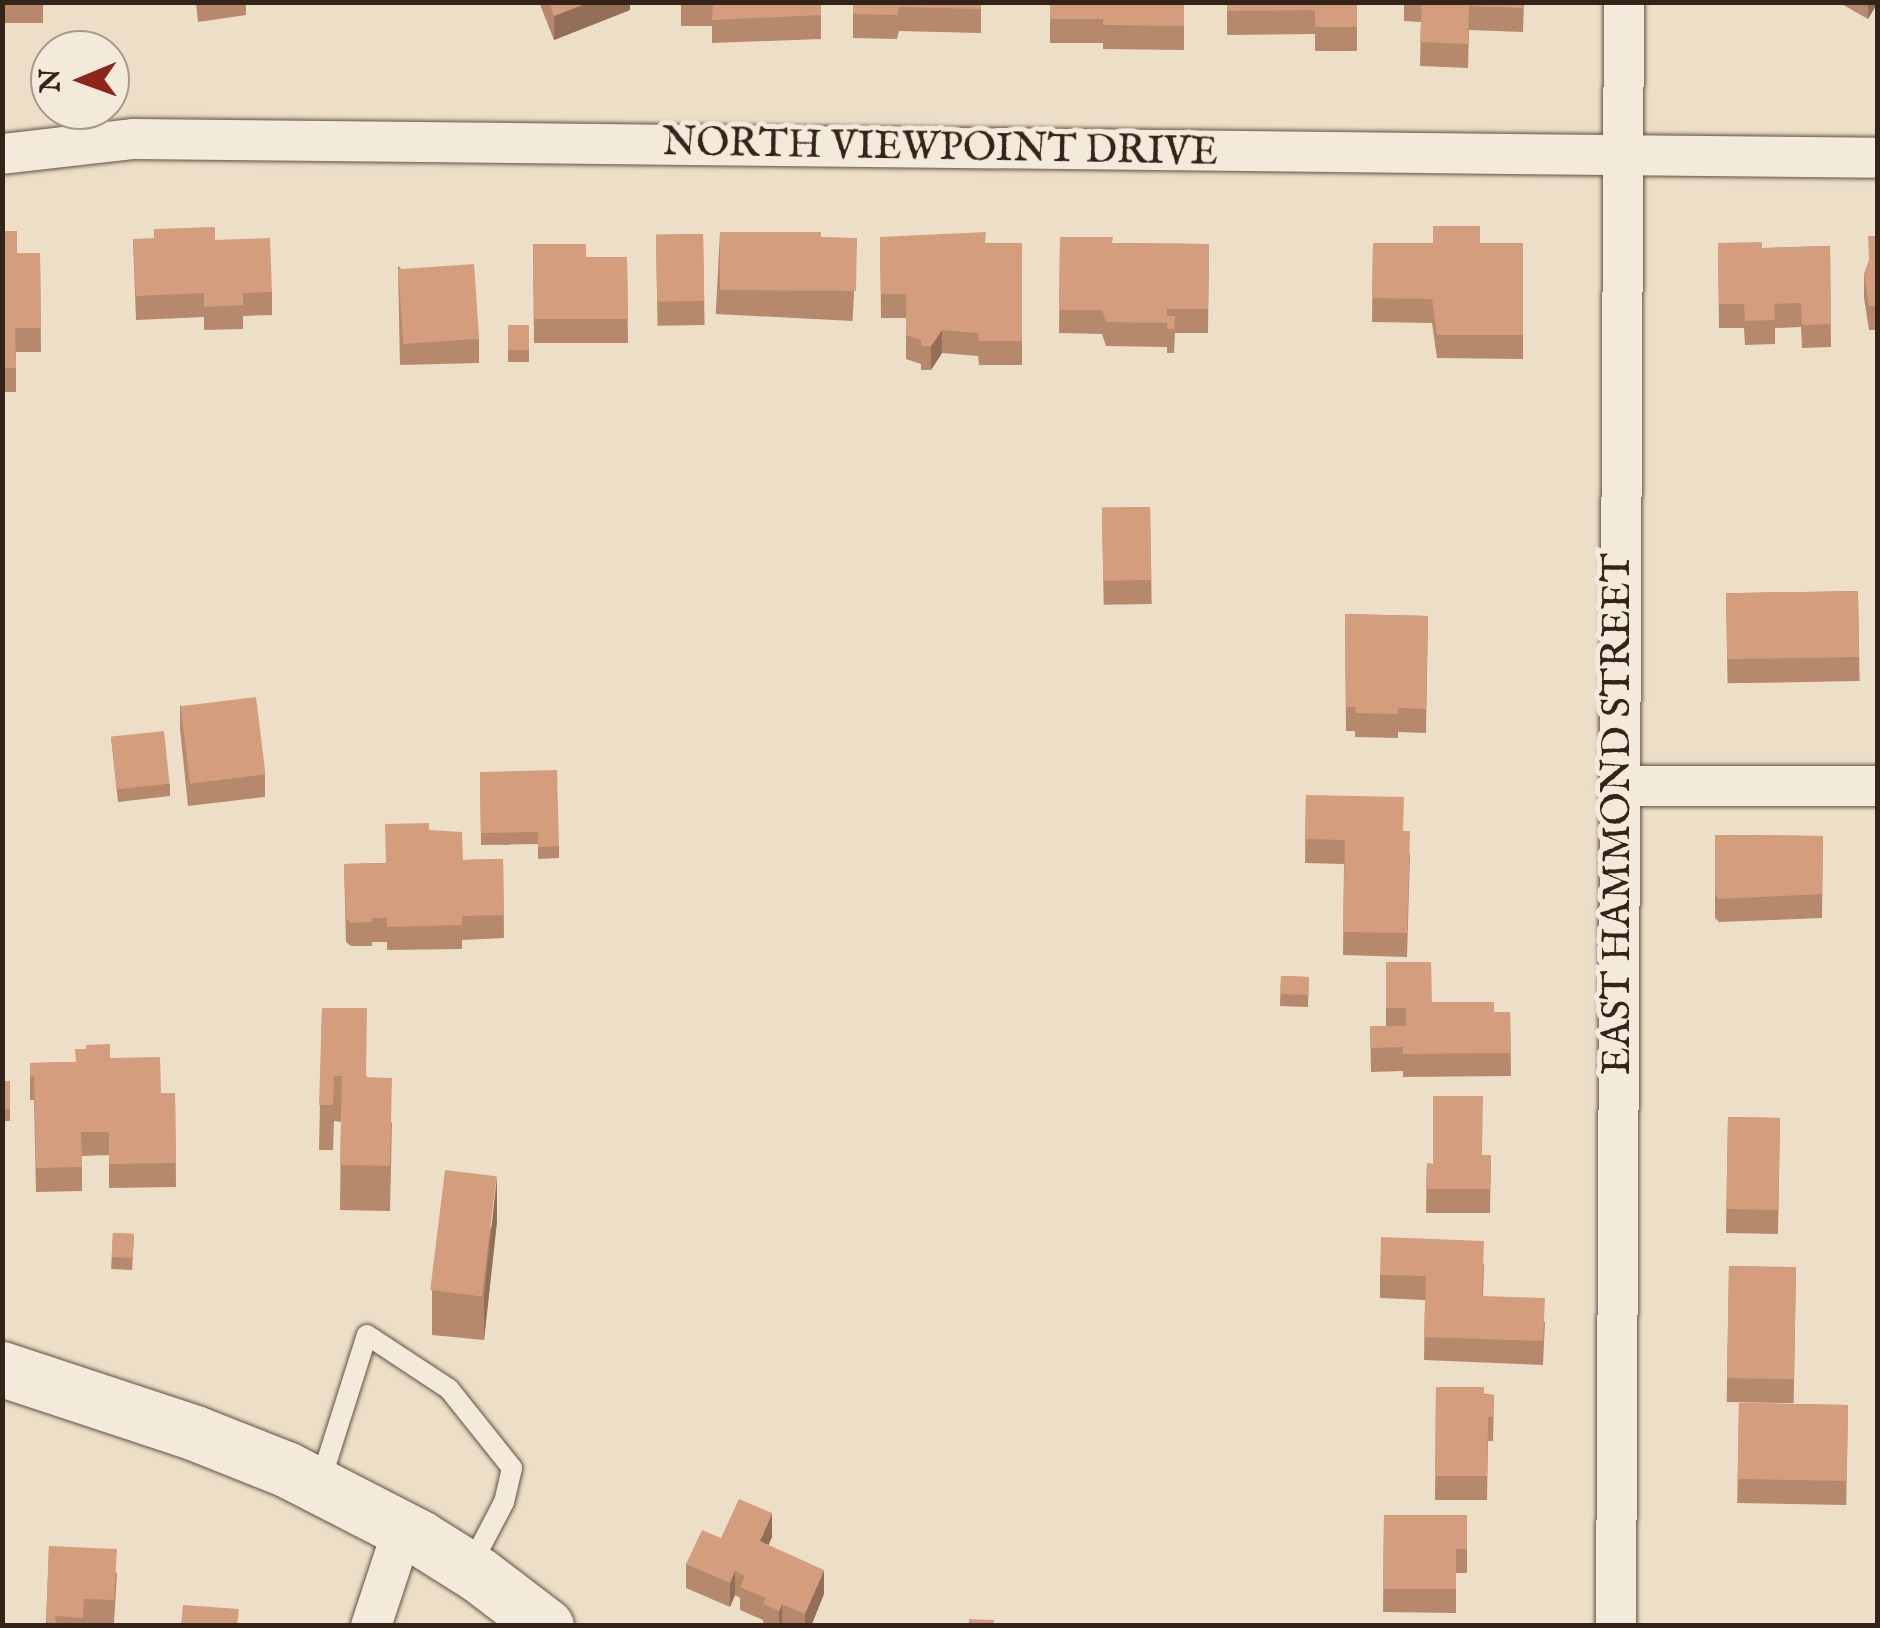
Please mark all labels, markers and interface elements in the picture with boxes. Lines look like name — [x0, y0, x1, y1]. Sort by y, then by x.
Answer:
north arrow — [30, 30, 130, 130]
text: N — [34, 68, 69, 93]
street label: NORTH VIEWPOINT DRIVE — [662, 120, 1218, 178]
street label: EAST HAMMOND STREET — [1595, 553, 1643, 1075]

